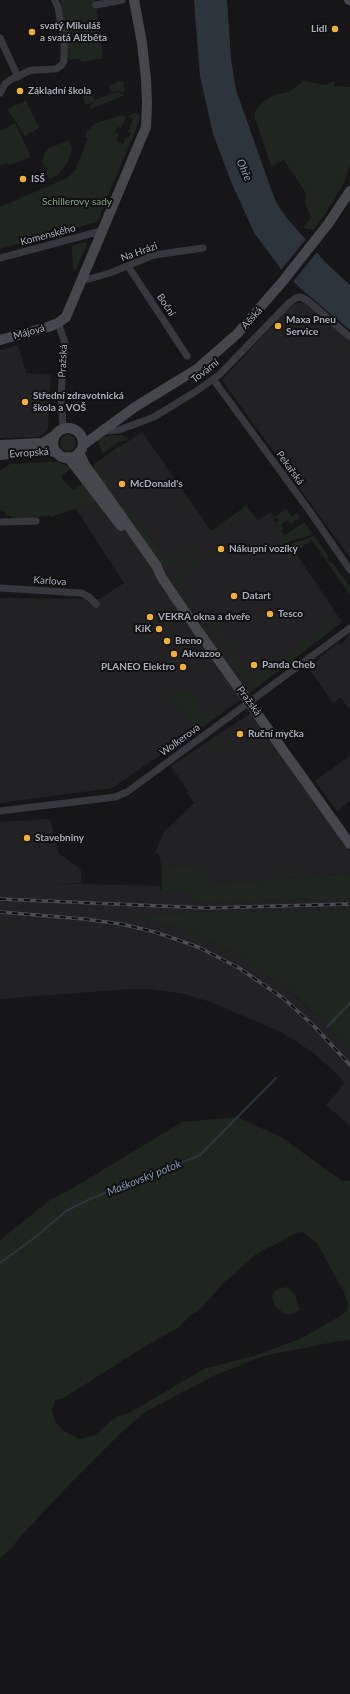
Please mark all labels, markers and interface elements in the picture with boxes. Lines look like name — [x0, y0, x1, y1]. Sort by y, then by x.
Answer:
place label: svatý Mikuláš a svatá Alžběta — [40, 20, 107, 44]
place label: Lidl — [311, 23, 327, 35]
marker: Lidl — [330, 24, 340, 34]
marker: svatý Mikuláš a svatá Alžběta — [27, 27, 37, 37]
place label: Základní škola — [28, 85, 91, 97]
marker: Základní škola — [15, 86, 25, 96]
water label: Ohře — [233, 157, 255, 183]
place label: ISŠ — [31, 173, 45, 185]
marker: ISŠ — [18, 174, 28, 184]
park label: Schillerovy sady — [42, 196, 112, 208]
street label: Komenského — [19, 222, 77, 248]
street label: Na Hrázi — [119, 240, 159, 264]
street label: Boční — [154, 291, 178, 319]
street label: Ašská — [239, 305, 265, 331]
place label: Maxa Pneu Service — [286, 314, 336, 338]
marker: Maxa Pneu Service — [273, 321, 283, 331]
street label: Májová — [12, 322, 46, 342]
street label: Pražská — [56, 344, 70, 378]
street label: Tovární — [189, 356, 221, 386]
place label: Střední zdravotnická škola a VOŠ — [33, 390, 124, 414]
marker: Střední zdravotnická škola a VOŠ — [20, 397, 30, 407]
street label: Evropská — [9, 446, 49, 460]
street label: Pekařská — [274, 449, 306, 487]
place label: McDonald's — [130, 478, 183, 490]
marker: McDonald's — [117, 479, 127, 489]
place label: Nákupní vozíky — [229, 543, 298, 555]
marker: Nákupní vozíky — [216, 544, 226, 554]
street label: Karlova — [33, 574, 67, 588]
place label: Datart — [242, 590, 271, 602]
marker: Datart — [229, 591, 239, 601]
place label: Tesco — [278, 608, 303, 620]
marker: Tesco — [265, 609, 275, 619]
place label: VEKRA okna a dveře — [158, 611, 250, 623]
marker: VEKRA okna a dveře — [145, 612, 155, 622]
place label: KiK — [135, 623, 151, 635]
marker: KiK — [154, 624, 164, 634]
place label: Breno — [175, 635, 202, 647]
marker: Breno — [162, 636, 172, 646]
place label: Akvazoo — [182, 648, 221, 660]
marker: Akvazoo — [169, 649, 179, 659]
place label: Panda Cheb — [262, 659, 315, 671]
marker: Panda Cheb — [249, 660, 259, 670]
place label: PLANEO Elektro — [101, 661, 175, 673]
marker: PLANEO Elektro — [178, 662, 188, 672]
street label: Pražská — [234, 684, 264, 718]
street label: Wolkerova — [158, 721, 202, 759]
place label: Ruční myčka — [248, 728, 304, 740]
marker: Ruční myčka — [235, 729, 245, 739]
place label: Stavebniny — [35, 832, 84, 844]
marker: Stavebniny — [22, 833, 32, 843]
water label: Maškovský potok — [105, 1157, 183, 1199]

